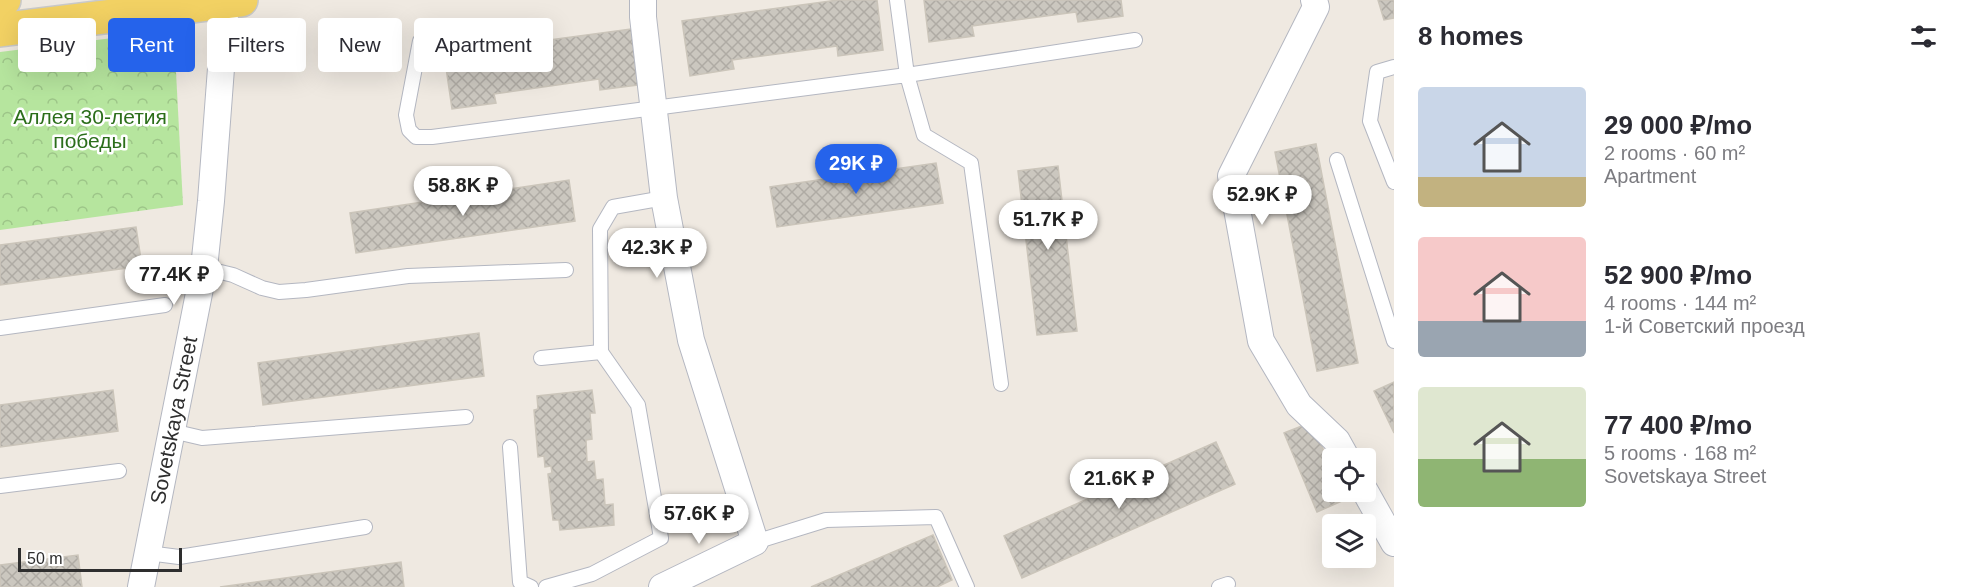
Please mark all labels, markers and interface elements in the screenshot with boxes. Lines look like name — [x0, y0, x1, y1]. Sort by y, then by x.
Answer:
chip: Buy — [18, 18, 96, 72]
chip: Rent — [108, 18, 195, 72]
chip: Filters — [207, 18, 306, 72]
chip: New — [318, 18, 402, 72]
chip: Apartment — [414, 18, 553, 72]
icon: filters — [1907, 20, 1940, 53]
text: 8 homes — [1418, 21, 1524, 51]
park label: Аллея 30-летия победы — [13, 105, 167, 152]
text: 29 000 ₽/mo — [1604, 110, 1752, 140]
icon: home — [1466, 111, 1538, 183]
text: 2 rooms · 60 m² — [1604, 142, 1745, 164]
pin: 29K ₽ — [814, 144, 898, 195]
text: 29K ₽ — [829, 152, 883, 174]
text: Apartment — [1604, 165, 1696, 187]
pin: 58.8K ₽ — [408, 166, 518, 217]
text: 58.8K ₽ — [428, 174, 498, 196]
pin: 52.9K ₽ — [1207, 175, 1317, 226]
text: 52.9K ₽ — [1227, 183, 1297, 205]
pin: 51.7K ₽ — [993, 200, 1103, 251]
text: 51.7K ₽ — [1013, 208, 1083, 230]
pin: 42.3K ₽ — [602, 228, 712, 279]
text: 42.3K ₽ — [622, 236, 692, 258]
pin: 77.4K ₽ — [119, 255, 229, 306]
text: 52 900 ₽/mo — [1604, 260, 1752, 290]
icon: home — [1466, 261, 1538, 333]
text: 77.4K ₽ — [139, 263, 209, 285]
text: 4 rooms · 144 m² — [1604, 292, 1756, 314]
text: 1-й Советский проезд — [1604, 315, 1805, 337]
street label: Sovetskaya Street — [146, 334, 201, 506]
text: 77 400 ₽/mo — [1604, 410, 1752, 440]
icon: home — [1466, 411, 1538, 483]
text: 5 rooms · 168 m² — [1604, 442, 1756, 464]
map controls — [1322, 448, 1376, 568]
button: locate — [1322, 448, 1376, 502]
pin: 21.6K ₽ — [1064, 459, 1174, 510]
text: Sovetskaya Street — [1604, 465, 1766, 487]
text: 21.6K ₽ — [1084, 467, 1154, 489]
pin: 57.6K ₽ — [644, 494, 754, 545]
text: 57.6K ₽ — [664, 502, 734, 524]
button: layers — [1322, 514, 1376, 568]
scale bar — [18, 545, 182, 572]
text: 50 m — [27, 550, 63, 567]

